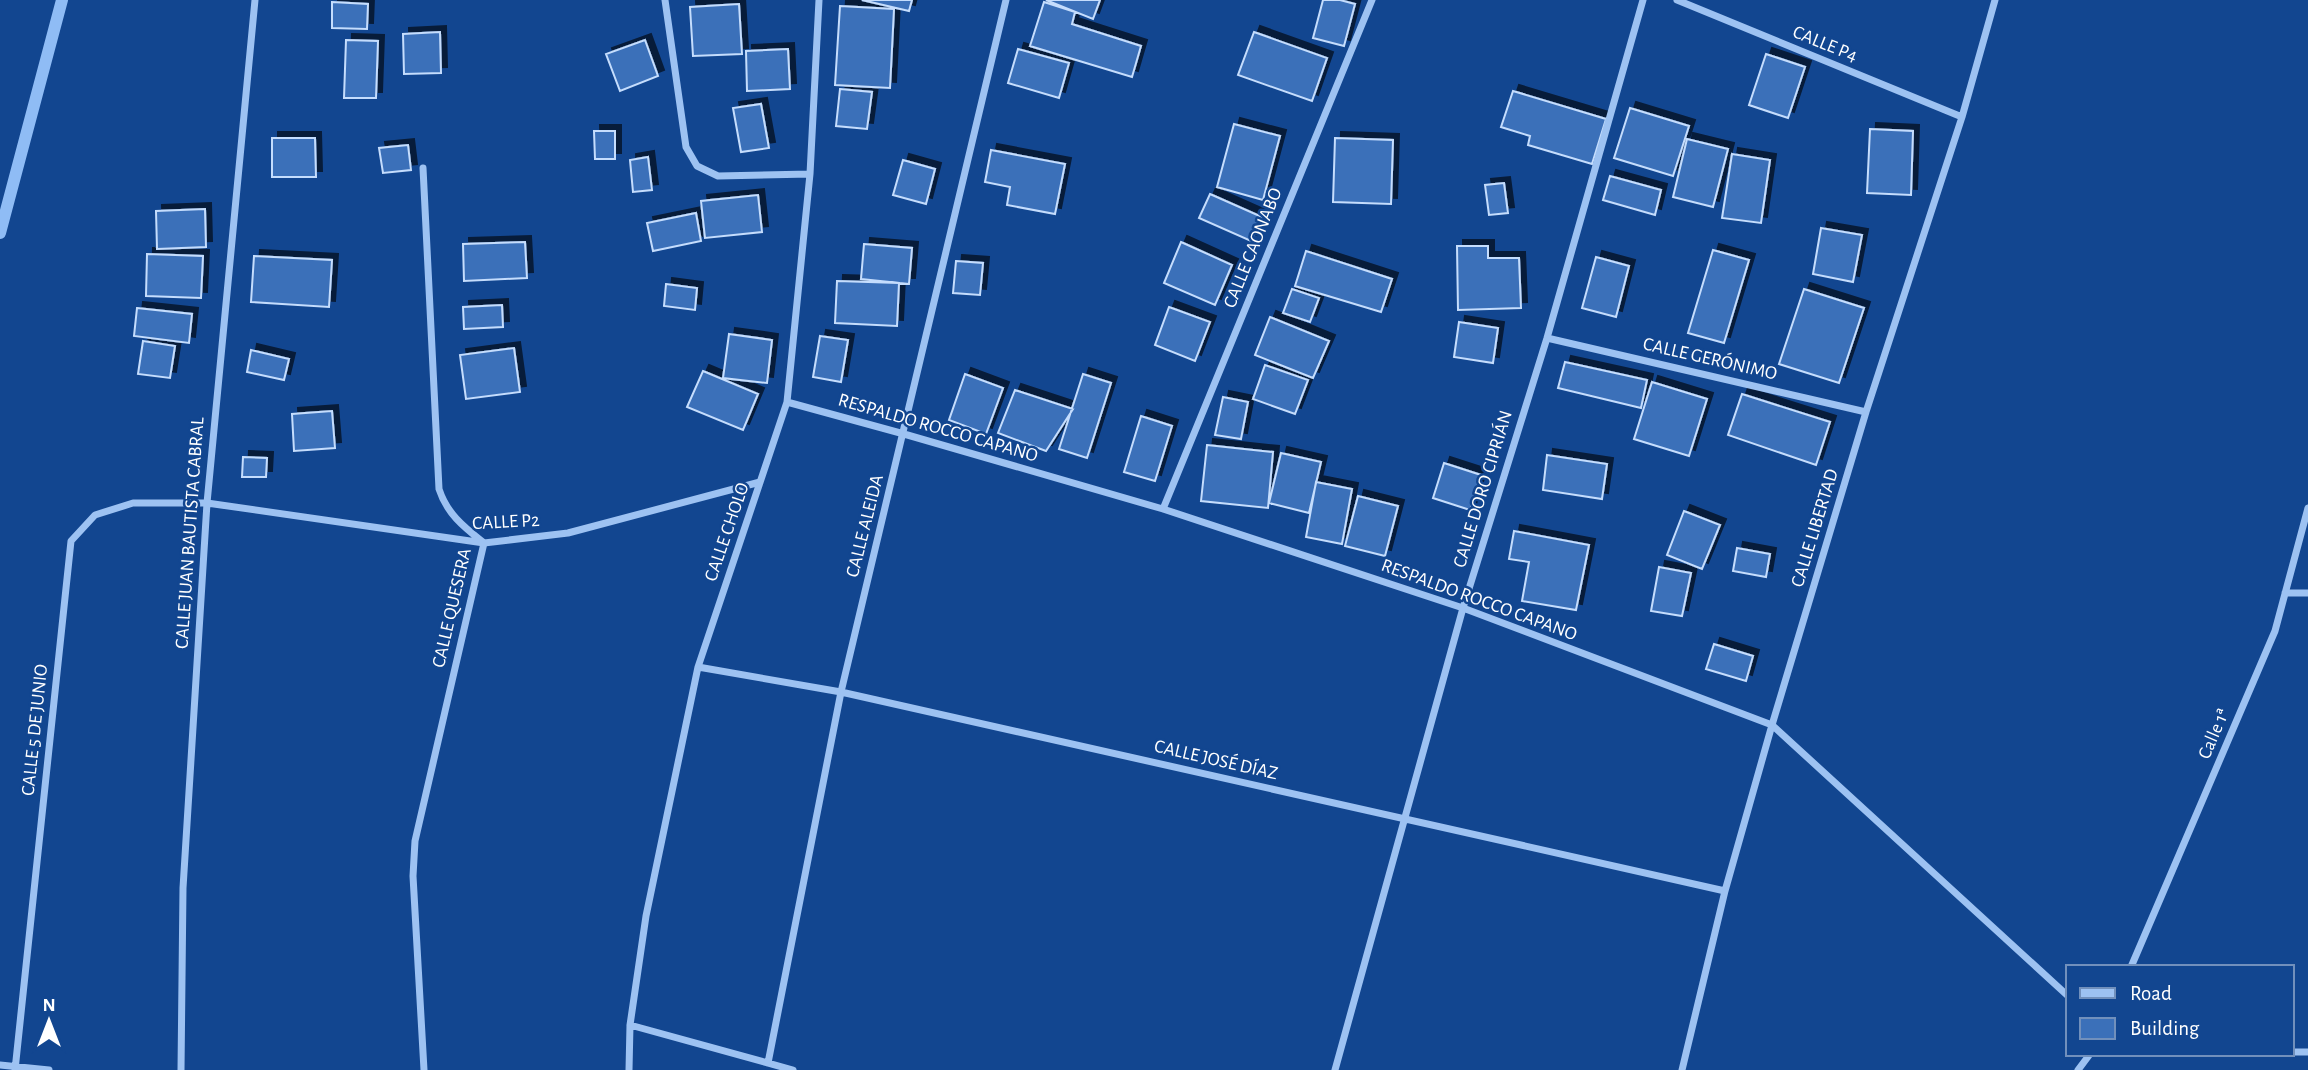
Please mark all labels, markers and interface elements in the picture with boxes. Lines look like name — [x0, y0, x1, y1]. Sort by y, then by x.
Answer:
street label: CALLE P4 — [1790, 22, 1860, 66]
street label: CALLE CAONABO — [1220, 185, 1286, 311]
street label: CALLE GERÓNIMO — [1641, 332, 1779, 384]
street label: RESPALDO ROCCO CAPANO — [836, 390, 1040, 466]
street label: CALLE DORO CIPRIÁN — [1448, 408, 1516, 570]
street label: CALLE JUAN BAUTISTA CABRAL — [172, 416, 208, 649]
street label: CALLE LIBERTAD — [1788, 467, 1842, 589]
street label: CALLE ALEIDA — [843, 473, 887, 579]
street label: CALLE CHOLO — [701, 480, 753, 584]
street label: CALLE P2 — [472, 511, 541, 533]
street label: CALLE QUESERA — [429, 547, 475, 669]
street label: RESPALDO ROCCO CAPANO — [1379, 556, 1579, 644]
street label: CALLE 5 DE JUNIO — [19, 663, 51, 797]
street label: Calle 1ª — [2195, 706, 2233, 762]
street label: CALLE JOSÉ DÍAZ — [1152, 735, 1280, 783]
legend — [2066, 965, 2294, 1056]
text: Road — [2130, 983, 2172, 1004]
north arrow — [14, 986, 84, 1056]
text: N — [42, 996, 56, 1015]
text: Building — [2130, 1018, 2200, 1039]

